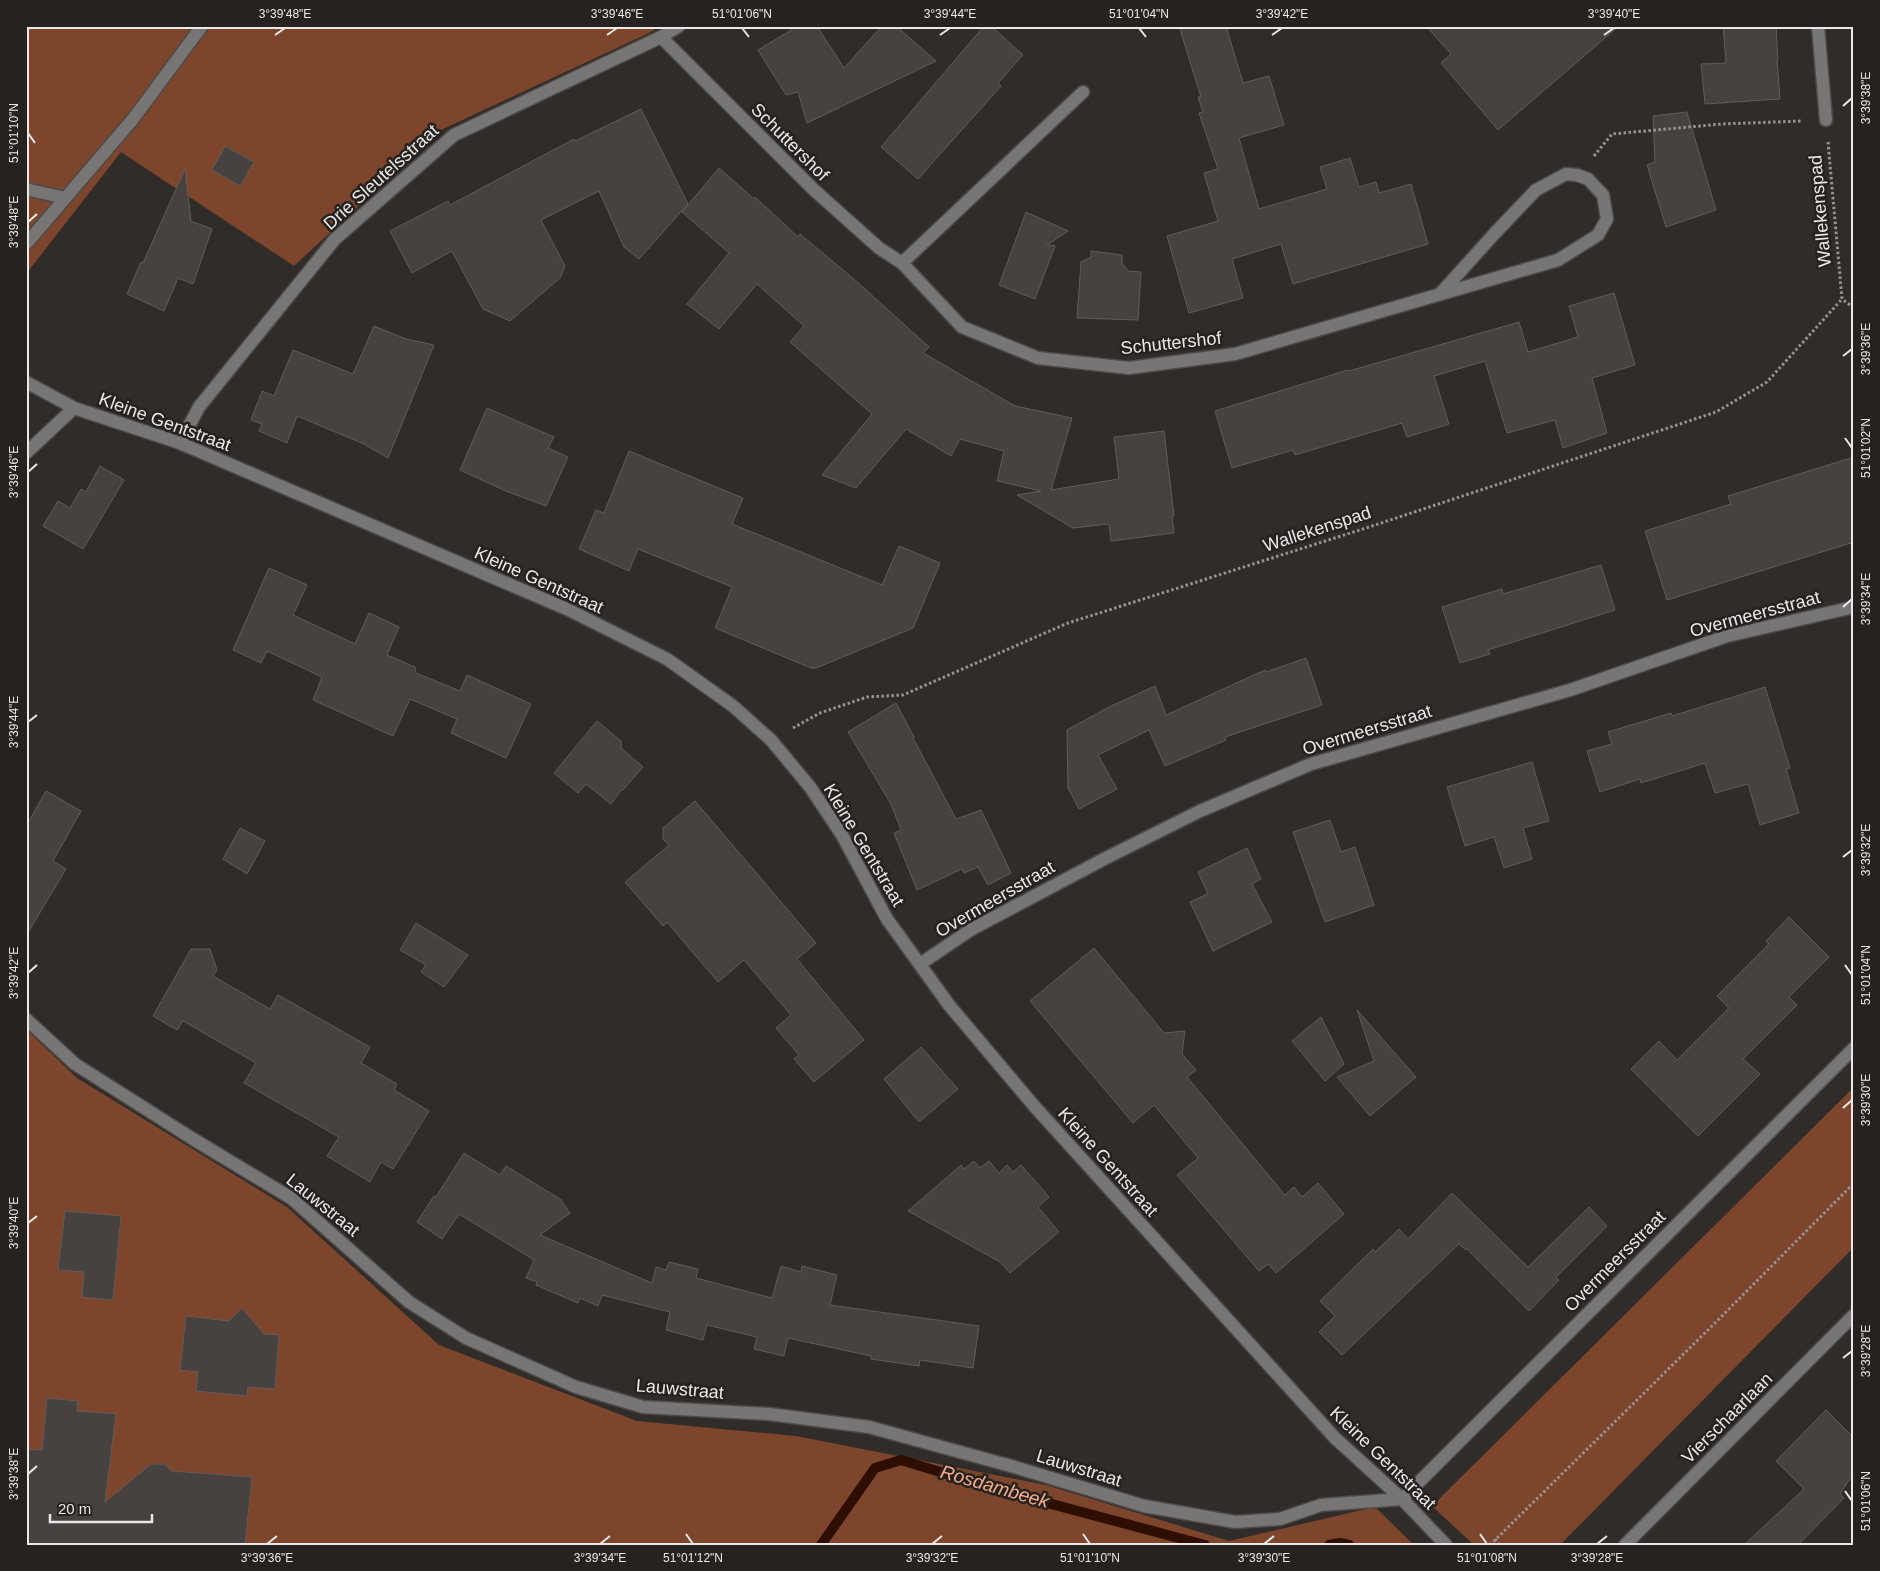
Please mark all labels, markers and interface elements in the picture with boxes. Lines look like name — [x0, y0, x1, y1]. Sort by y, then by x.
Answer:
text: 3°39'48"E — [259, 7, 311, 21]
text: 3°39'46"E — [591, 7, 643, 21]
text: 51°01'06"N — [712, 7, 772, 21]
text: 3°39'44"E — [924, 7, 976, 21]
text: 51°01'04"N — [1109, 7, 1169, 21]
text: 3°39'42"E — [1256, 7, 1308, 21]
text: 3°39'40"E — [1588, 7, 1640, 21]
text: 3°39'38"E — [1859, 72, 1873, 124]
street label: Schuttershof — [747, 99, 834, 186]
text: 51°01'10"N — [7, 103, 21, 163]
street label: Drie Sleutelsstraat — [320, 120, 442, 234]
street label: Wallekenspad — [1805, 154, 1835, 268]
text: 3°39'48"E — [7, 196, 21, 248]
text: 3°39'36"E — [1859, 323, 1873, 375]
street label: Schuttershof — [1120, 328, 1223, 358]
street label: Kleine Gentstraat — [96, 389, 234, 455]
text: 51°01'02"N — [1859, 418, 1873, 478]
text: 3°39'46"E — [7, 446, 21, 498]
street label: Wallekenspad — [1260, 502, 1374, 556]
street label: Kleine Gentstraat — [471, 543, 607, 617]
text: 3°39'34"E — [1859, 573, 1873, 625]
street label: Overmeersstraat — [1688, 587, 1822, 641]
text: 3°39'44"E — [7, 696, 21, 748]
street label: Overmeersstraat — [1300, 701, 1434, 759]
street label: Kleine Gentstraat — [820, 780, 908, 910]
text: 3°39'32"E — [1859, 824, 1873, 876]
street label: Overmeersstraat — [932, 857, 1058, 941]
text: 51°01'04"N — [1859, 945, 1873, 1005]
text: 3°39'42"E — [7, 947, 21, 999]
text: 3°39'30"E — [1859, 1074, 1873, 1126]
street label: Kleine Gentstraat — [1054, 1104, 1162, 1220]
street label: Lauwstraat — [282, 1170, 364, 1240]
text: 3°39'40"E — [7, 1197, 21, 1249]
street label: Overmeersstraat — [1561, 1207, 1669, 1315]
text: 3°39'28"E — [1859, 1325, 1873, 1377]
street label: Vierschaarlaan — [1678, 1369, 1776, 1467]
street label: Lauwstraat — [635, 1375, 725, 1403]
street label: Kleine Gentstraat — [1326, 1403, 1440, 1513]
street label: Lauwstraat — [1034, 1446, 1124, 1490]
text: 3°39'38"E — [7, 1448, 21, 1500]
water label: Rosdambeek — [938, 1461, 1053, 1512]
text: 51°01'06"N — [1859, 1471, 1873, 1531]
scale bar — [50, 1491, 152, 1523]
text: 20 m — [58, 1500, 91, 1517]
text: 3°39'36"E — [241, 1551, 293, 1565]
text: 3°39'34"E — [574, 1551, 626, 1565]
text: 51°01'12"N — [663, 1551, 723, 1565]
text: 3°39'32"E — [906, 1551, 958, 1565]
text: 51°01'10"N — [1060, 1551, 1120, 1565]
text: 3°39'30"E — [1238, 1551, 1290, 1565]
text: 51°01'08"N — [1457, 1551, 1517, 1565]
text: 3°39'28"E — [1571, 1551, 1623, 1565]

